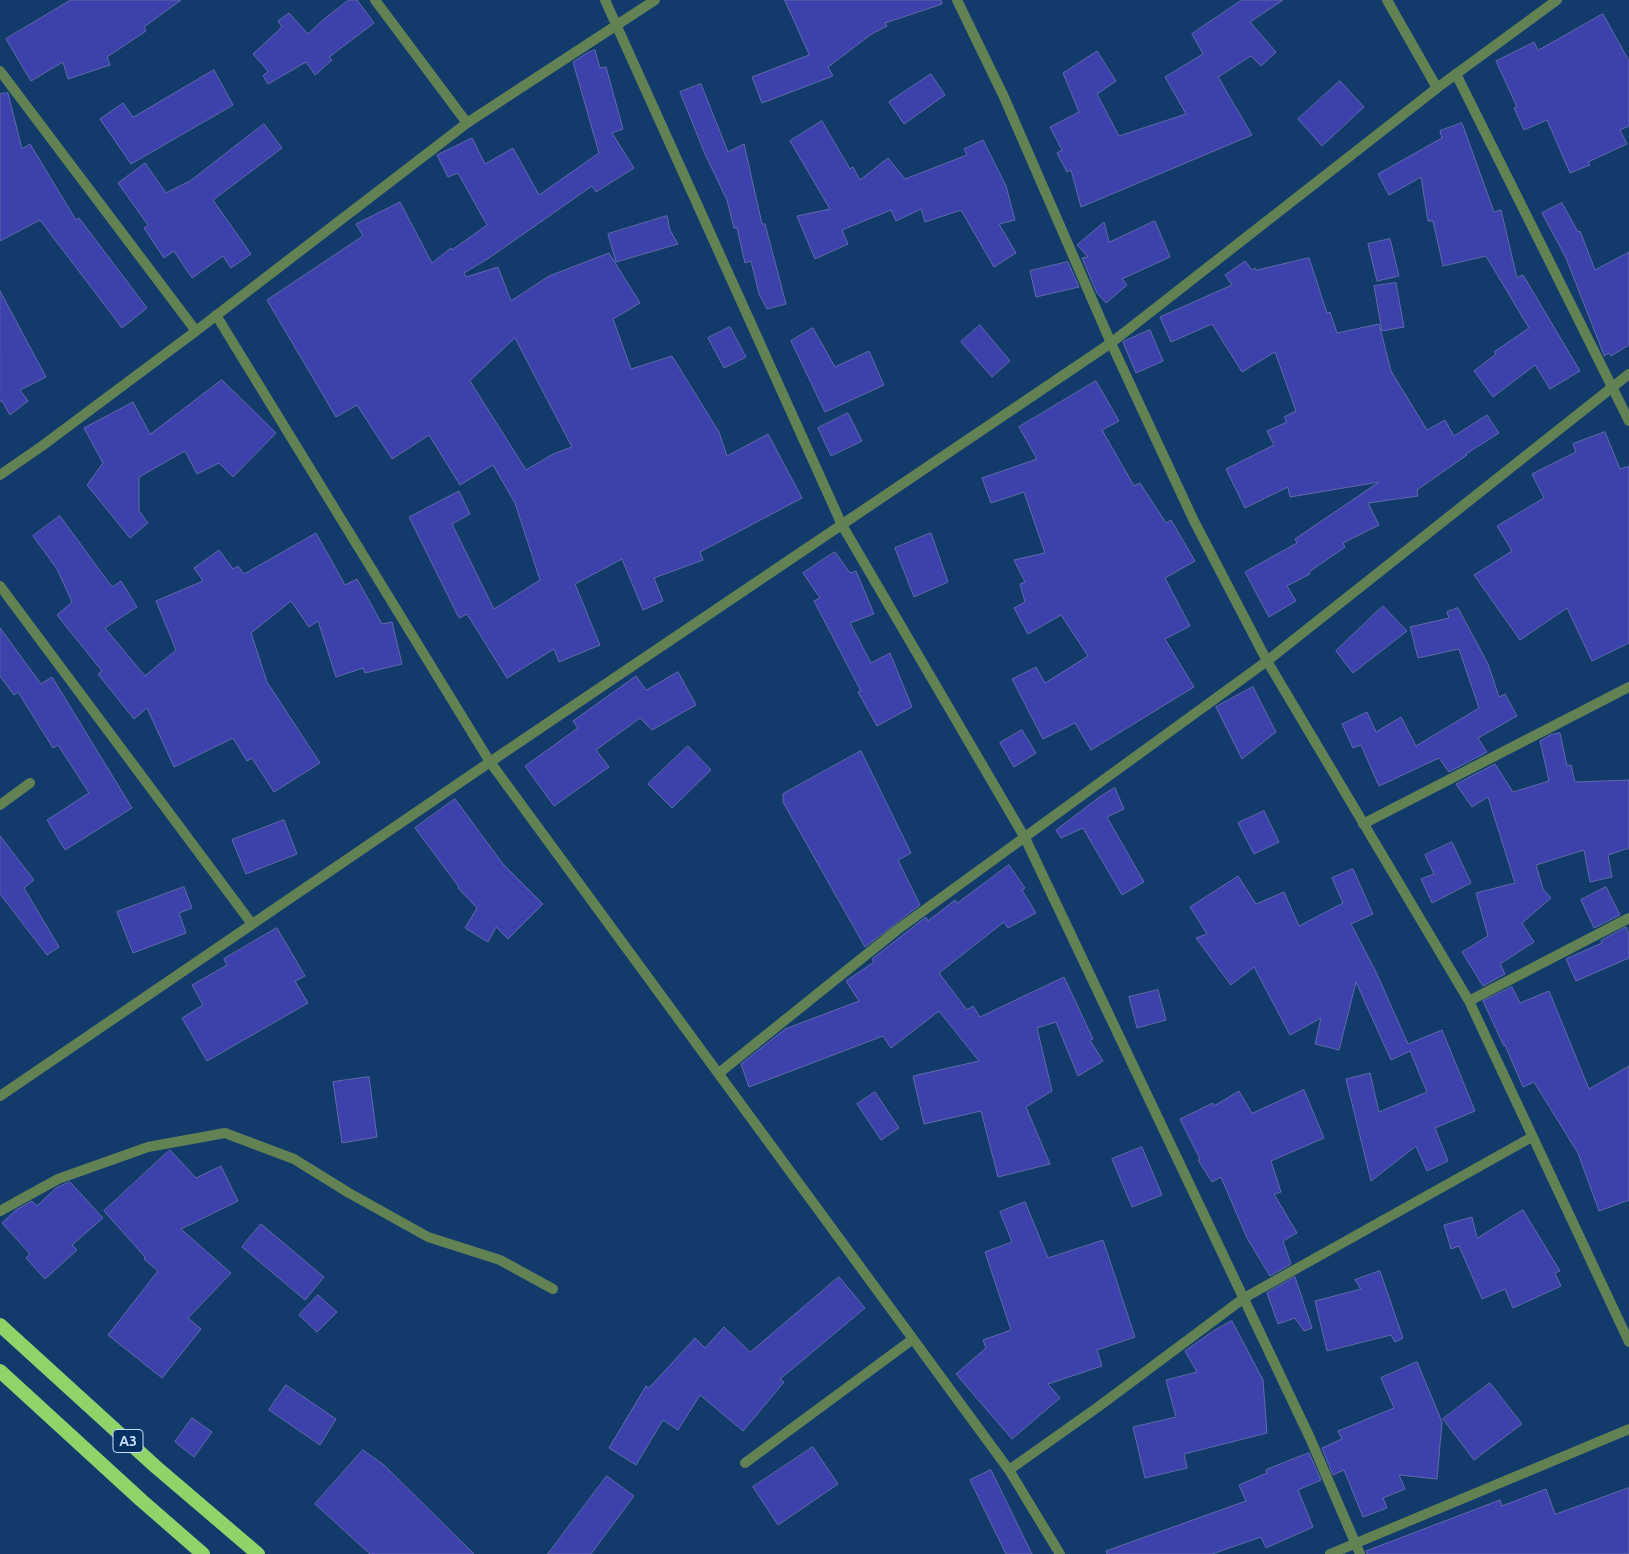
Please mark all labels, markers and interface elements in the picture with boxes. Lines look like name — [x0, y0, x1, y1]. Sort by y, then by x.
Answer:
road number: A3 — [113, 1430, 143, 1452]

